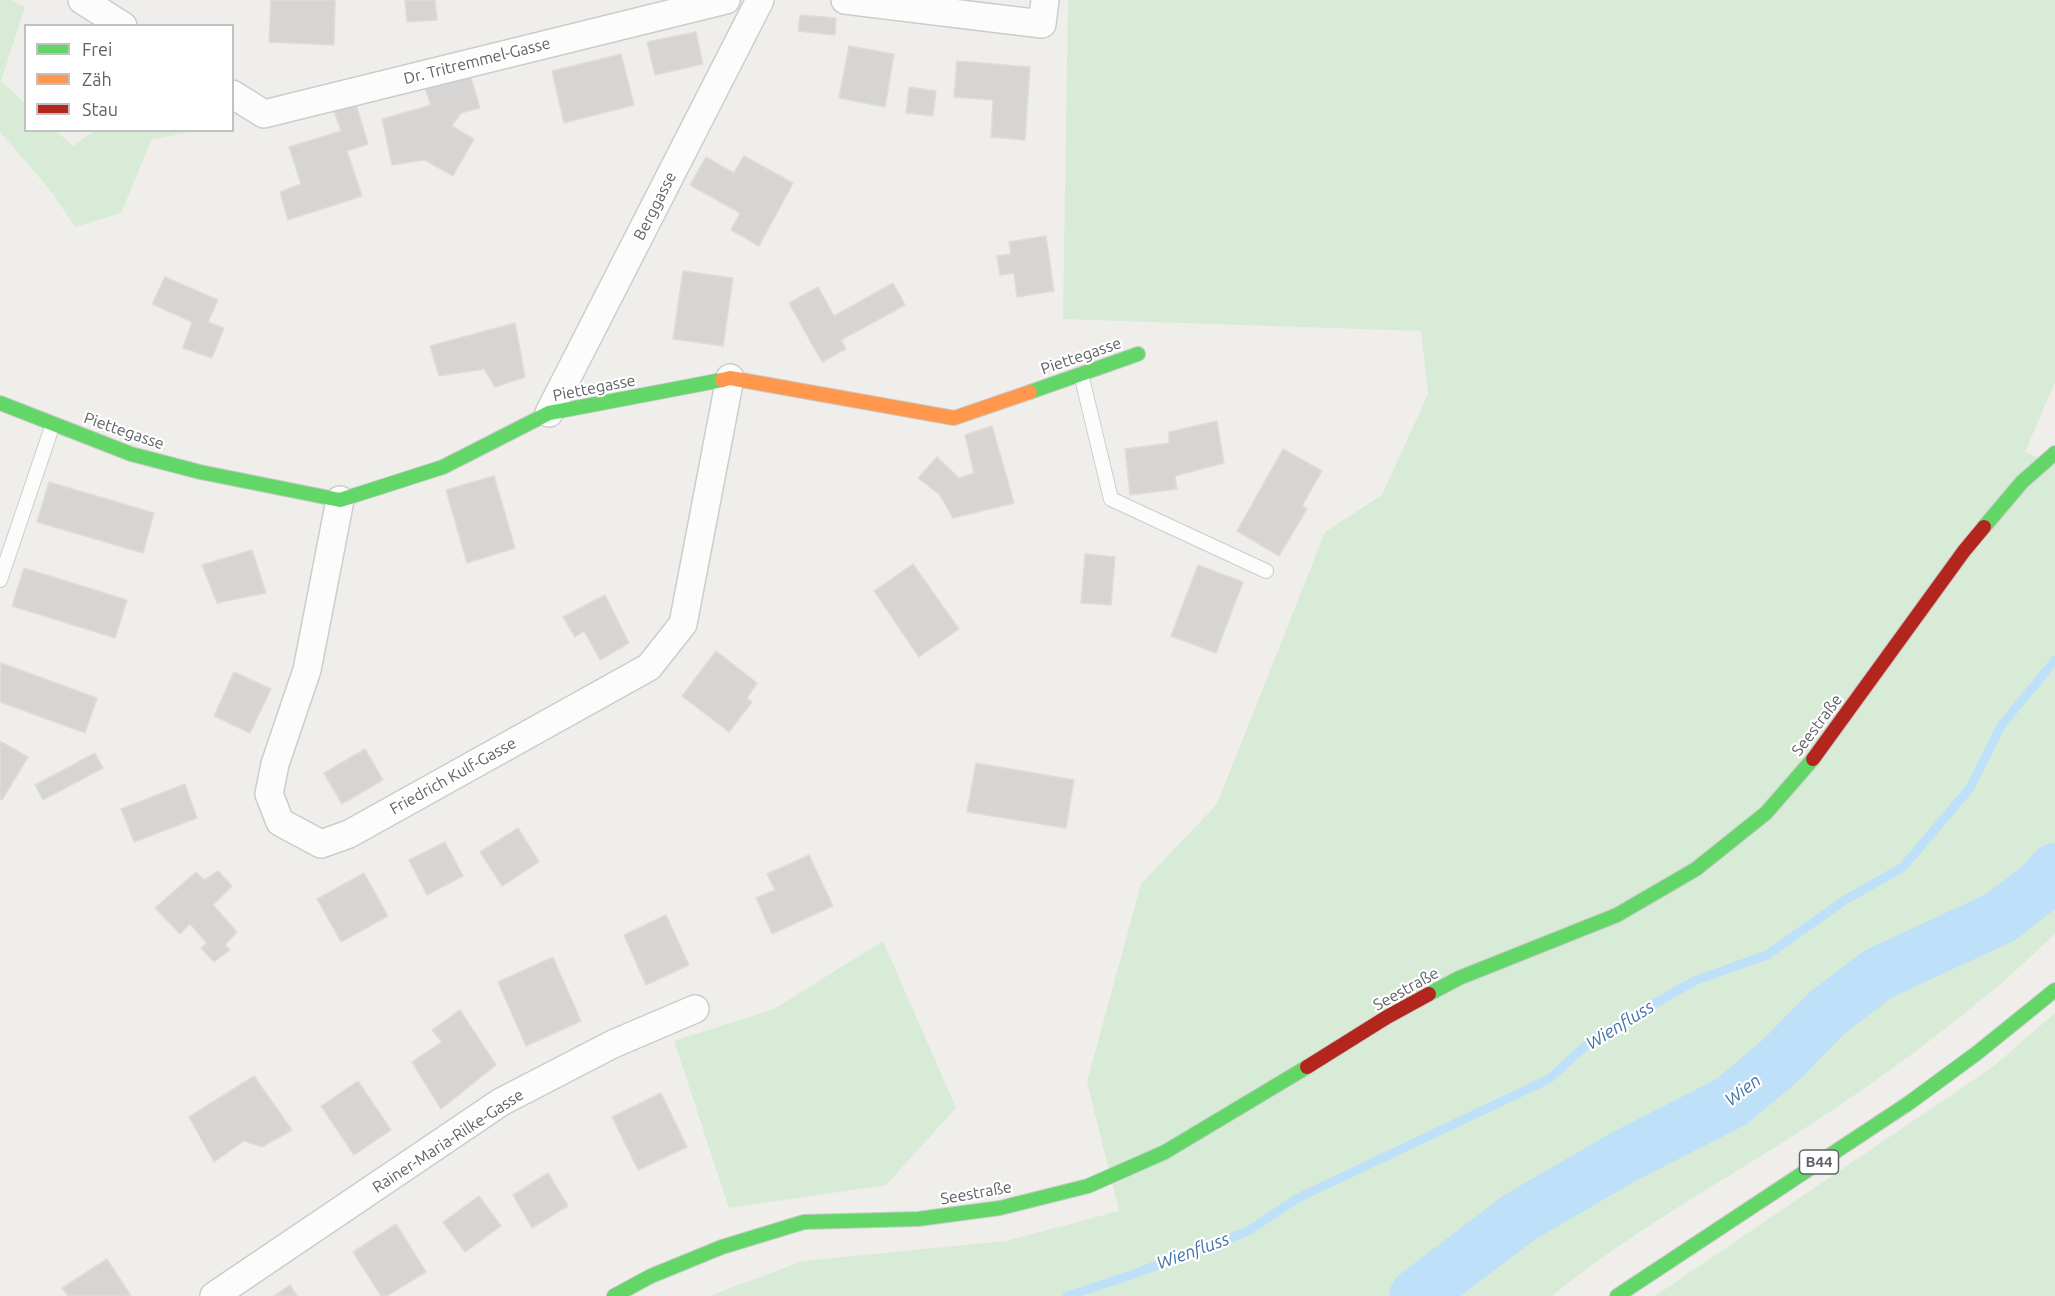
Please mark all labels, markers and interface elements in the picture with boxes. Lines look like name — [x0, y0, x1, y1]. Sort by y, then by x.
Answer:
legend — [24, 24, 234, 132]
street label: Dr. Tritremmel-Gasse — [402, 33, 552, 89]
text: Frei — [82, 39, 112, 59]
text: Zäh — [82, 69, 112, 89]
text: Stau — [82, 99, 118, 119]
street label: Berggasse — [630, 169, 680, 243]
street label: Piettegasse — [1038, 333, 1124, 379]
street label: Piettegasse — [551, 371, 637, 405]
street label: Piettegasse — [81, 408, 167, 454]
street label: Seestraße — [1788, 690, 1846, 760]
street label: Friedrich Kulf-Gasse — [386, 733, 520, 819]
street label: Seestraße — [1370, 963, 1442, 1015]
water label: Wienfluss — [1582, 996, 1658, 1054]
water label: Wien — [1721, 1069, 1765, 1111]
street label: Rainer-Maria-Rilke-Gasse — [369, 1085, 527, 1197]
road number: B44 — [1800, 1150, 1838, 1174]
street label: Seestraße — [939, 1177, 1013, 1209]
water label: Wienfluss — [1154, 1228, 1232, 1274]

